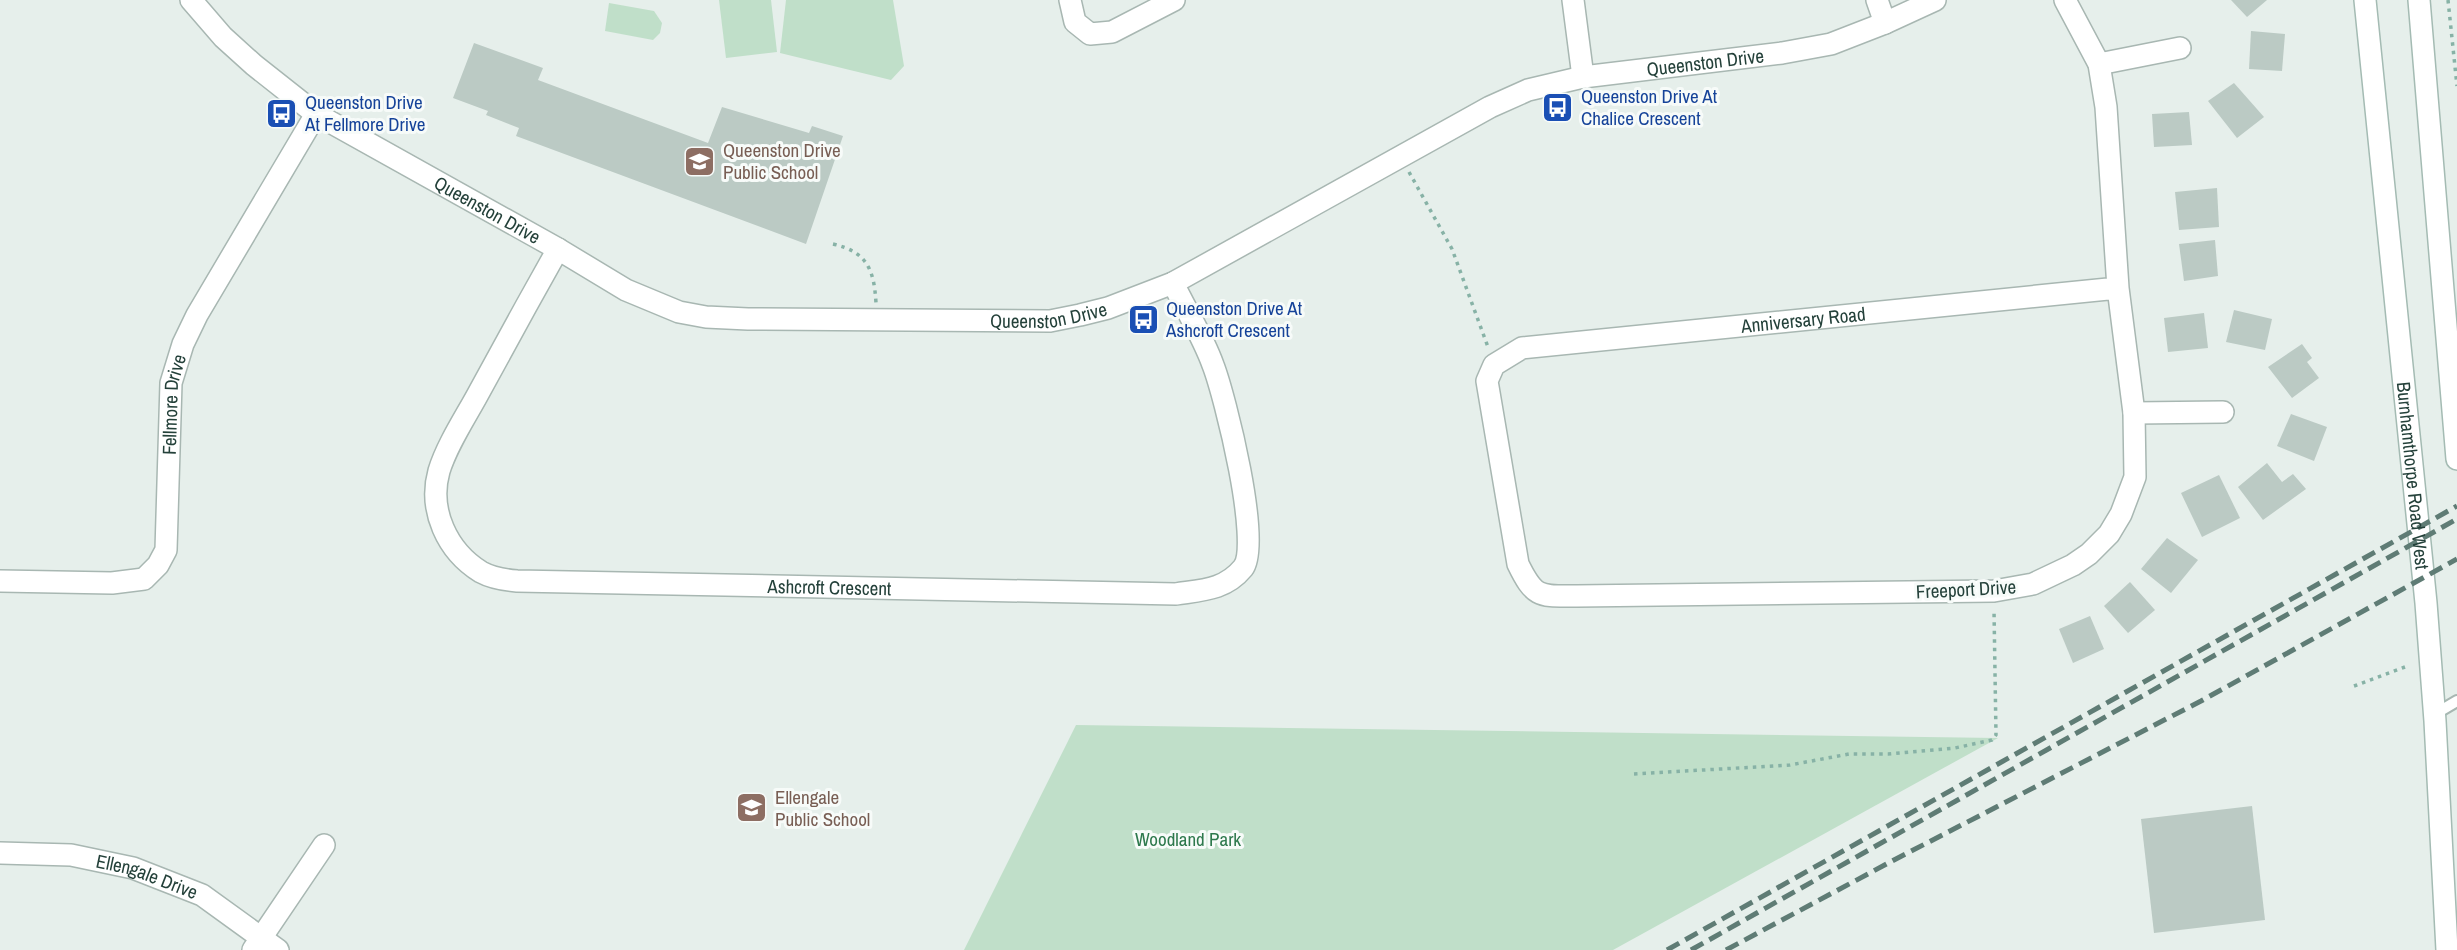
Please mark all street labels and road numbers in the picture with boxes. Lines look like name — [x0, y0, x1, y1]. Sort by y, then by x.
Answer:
street label: Queenston Drive — [1645, 42, 1765, 82]
street label: Queenston Drive — [430, 170, 545, 250]
street label: Queenston Drive — [990, 296, 1110, 334]
street label: Anniversary Road — [1739, 300, 1867, 339]
street label: Fellmore Drive — [156, 351, 192, 455]
street label: Burnhamthorpe Road West — [2391, 380, 2436, 571]
street label: Ashcroft Crescent — [766, 573, 892, 601]
street label: Freeport Drive — [1915, 573, 2017, 605]
street label: Ellengale Drive — [94, 848, 202, 905]

